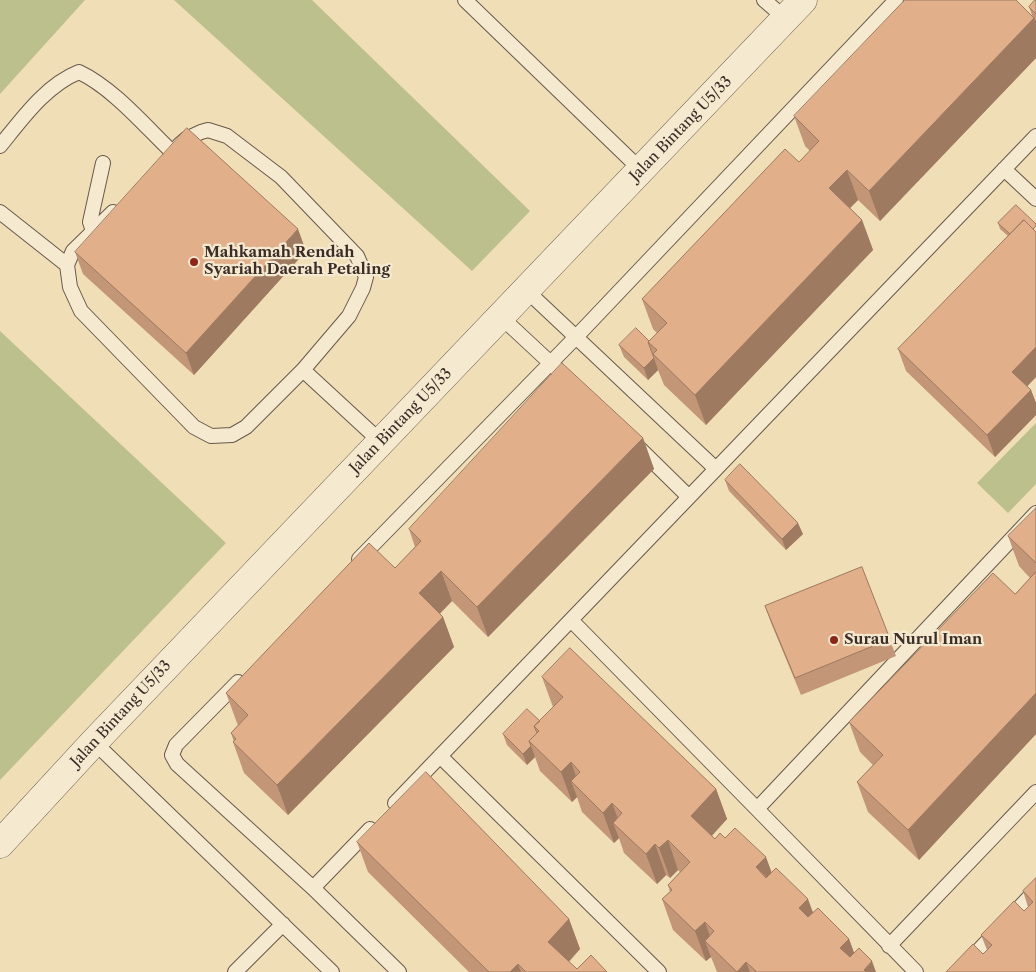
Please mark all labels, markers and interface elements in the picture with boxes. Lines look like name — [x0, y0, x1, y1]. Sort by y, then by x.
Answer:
street label: Jalan Bintang U5/33 — [626, 73, 736, 185]
place label: Mahkamah Rendah Syariah Daerah Petaling — [204, 244, 390, 279]
marker: Mahkamah Rendah Syariah Daerah Petaling — [188, 256, 200, 268]
street label: Jalan Bintang U5/33 — [346, 365, 456, 477]
place label: Surau Nurul Iman — [844, 631, 982, 649]
marker: Surau Nurul Iman — [828, 634, 840, 646]
street label: Jalan Bintang U5/33 — [67, 657, 175, 771]

